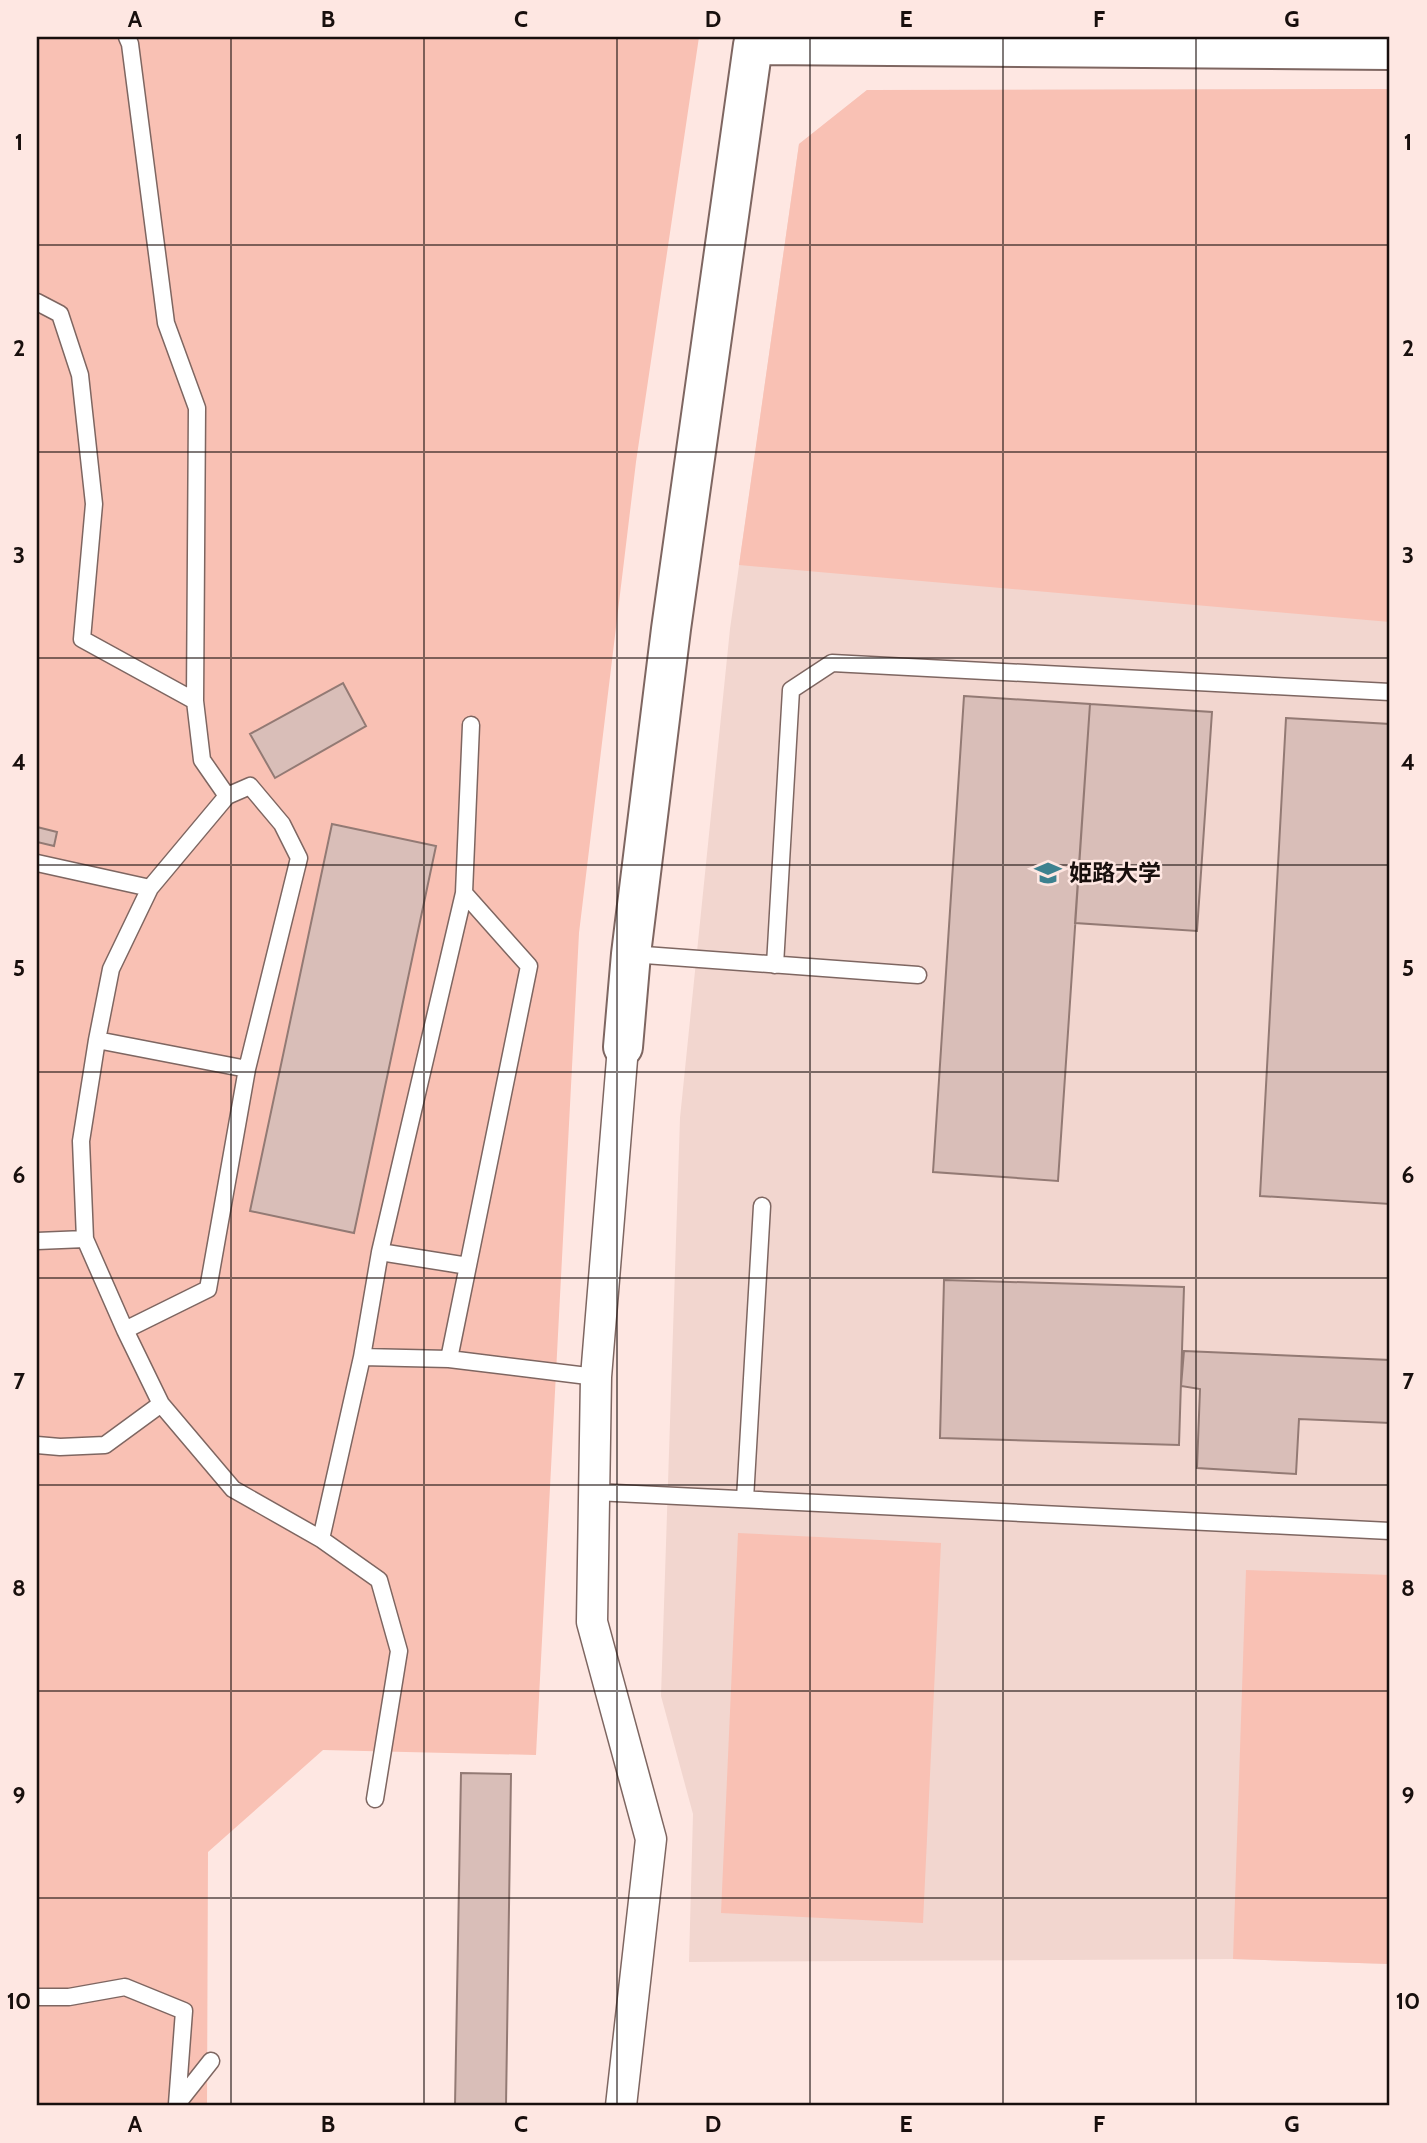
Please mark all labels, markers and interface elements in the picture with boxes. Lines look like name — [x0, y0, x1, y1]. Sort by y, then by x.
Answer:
text: A — [128, 5, 143, 33]
text: B — [321, 5, 335, 33]
text: C — [514, 5, 528, 33]
text: D — [705, 5, 721, 33]
text: E — [899, 5, 913, 33]
text: F — [1093, 5, 1105, 33]
text: G — [1284, 5, 1300, 33]
text: 1 — [15, 128, 23, 156]
text: 1 — [1404, 128, 1412, 156]
text: 2 — [13, 334, 25, 362]
text: 2 — [1402, 334, 1414, 362]
text: 3 — [13, 541, 25, 569]
text: 3 — [1402, 541, 1414, 569]
text: 4 — [12, 748, 26, 776]
text: 4 — [1401, 748, 1415, 776]
school or university icon: 姫路大学 — [1033, 858, 1063, 888]
place label: 姫路大学 — [1069, 859, 1161, 887]
text: 5 — [13, 954, 25, 982]
text: 5 — [1402, 954, 1414, 982]
text: 6 — [13, 1161, 25, 1189]
text: 6 — [1402, 1161, 1414, 1189]
text: 7 — [13, 1367, 25, 1395]
text: 7 — [1402, 1367, 1414, 1395]
text: 8 — [12, 1574, 26, 1602]
text: 8 — [1401, 1574, 1415, 1602]
text: 9 — [13, 1781, 25, 1809]
text: 9 — [1402, 1781, 1414, 1809]
text: 10 — [7, 1987, 31, 2015]
text: 10 — [1396, 1987, 1420, 2015]
text: A — [128, 2110, 143, 2138]
text: B — [321, 2110, 335, 2138]
text: C — [514, 2110, 528, 2138]
text: D — [705, 2110, 721, 2138]
text: E — [899, 2110, 913, 2138]
text: F — [1093, 2110, 1105, 2138]
text: G — [1284, 2110, 1300, 2138]

